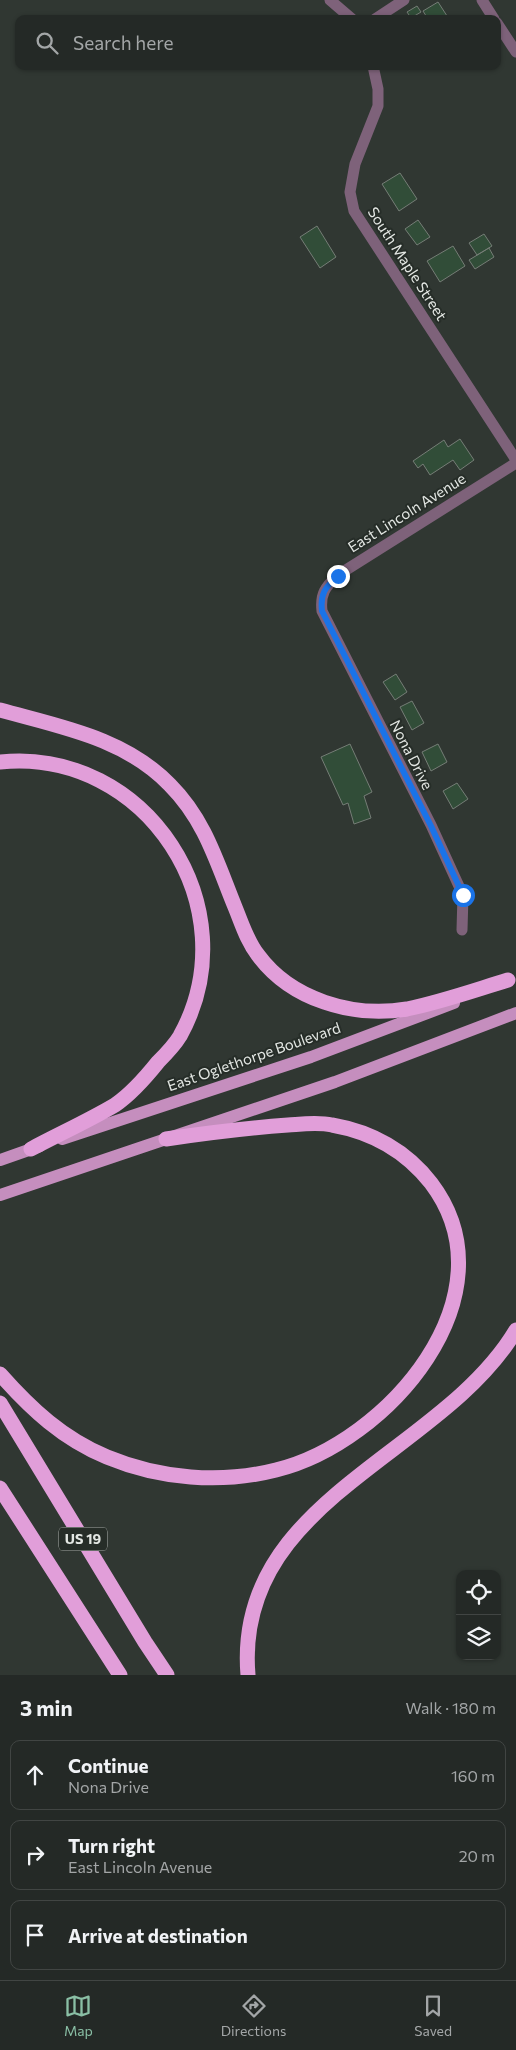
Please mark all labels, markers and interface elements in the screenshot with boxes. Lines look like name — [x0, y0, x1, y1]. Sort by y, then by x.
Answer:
search box — [15, 15, 501, 70]
icon: search — [33, 29, 61, 57]
text: Search here — [73, 31, 173, 54]
street label: South Maple Street — [364, 203, 451, 324]
street label: East Lincoln Avenue — [344, 469, 469, 556]
route end — [327, 565, 350, 588]
street label: Nona Drive — [387, 717, 437, 792]
route start — [452, 884, 475, 907]
street label: East Oglethorpe Boulevard — [165, 1018, 343, 1094]
road number: US 19 — [59, 1528, 107, 1550]
map controls — [456, 1570, 501, 1660]
button: locate — [456, 1570, 501, 1615]
button: layers — [456, 1615, 501, 1660]
text: 3 min — [20, 1695, 73, 1720]
text: Walk · 180 m — [406, 1698, 496, 1717]
text: Continue — [68, 1754, 148, 1777]
icon: ahead — [21, 1761, 49, 1789]
text: 160 m — [451, 1766, 495, 1785]
text: Nona Drive — [68, 1777, 149, 1796]
text: Turn right — [68, 1834, 155, 1857]
icon: right — [21, 1841, 49, 1869]
text: 20 m — [459, 1846, 495, 1865]
text: East Lincoln Avenue — [68, 1857, 212, 1876]
icon: arrive — [21, 1921, 49, 1949]
text: Arrive at destination — [68, 1924, 248, 1947]
tab: Map — [64, 1992, 93, 2039]
tab: Directions — [221, 1992, 286, 2039]
tab: Saved — [414, 1992, 452, 2039]

